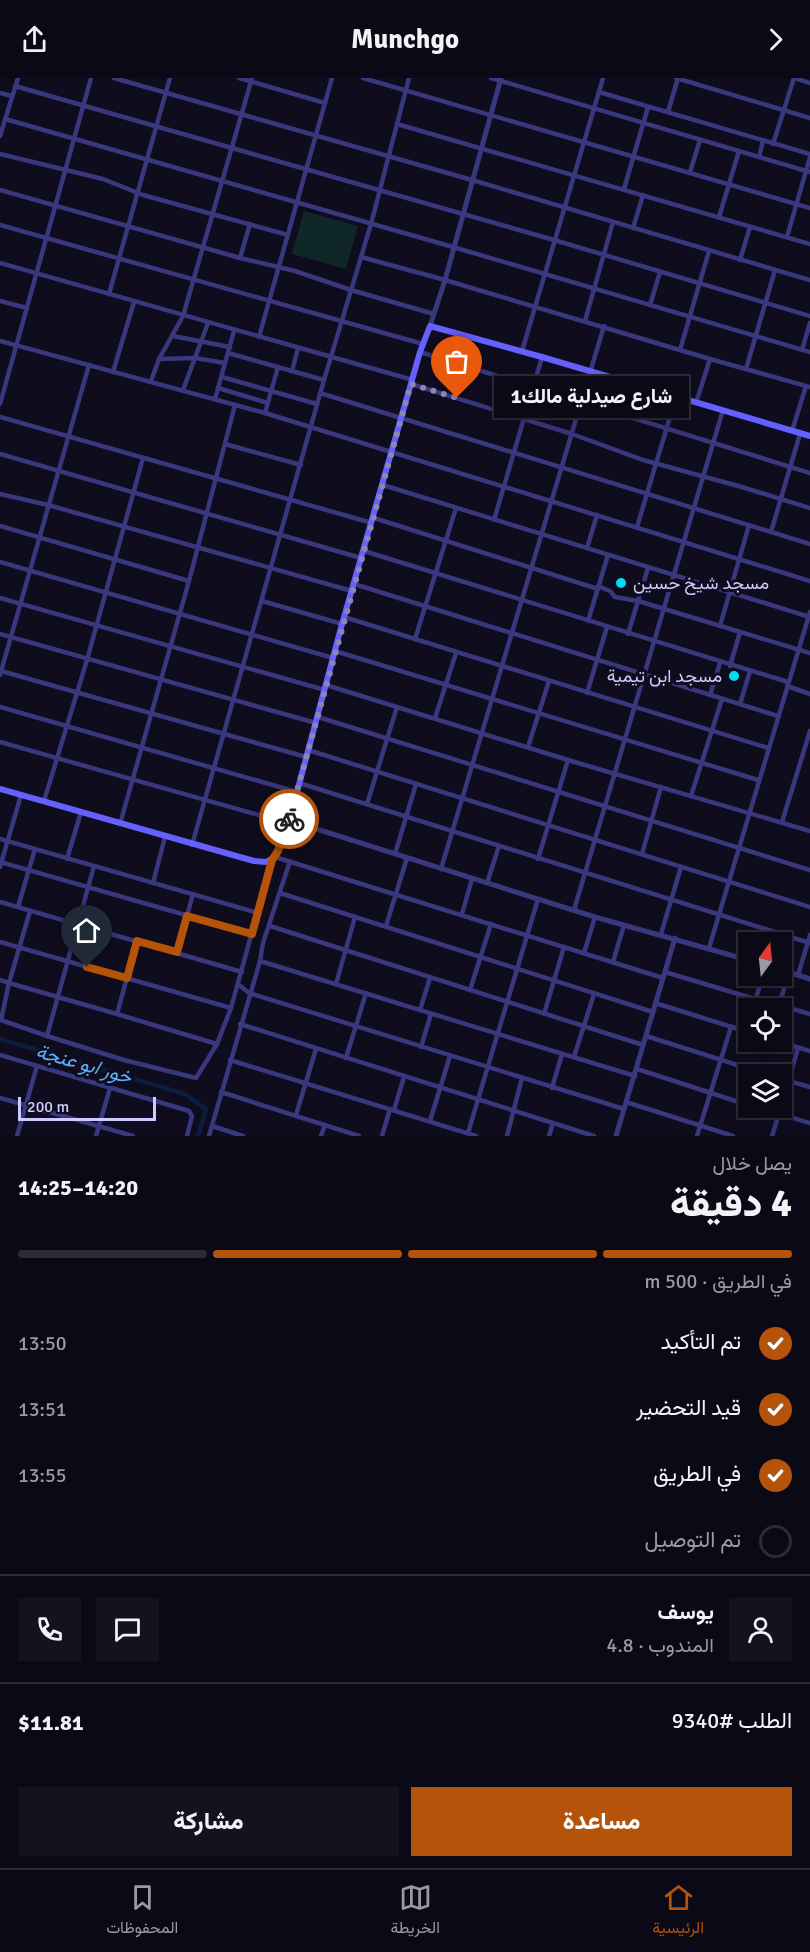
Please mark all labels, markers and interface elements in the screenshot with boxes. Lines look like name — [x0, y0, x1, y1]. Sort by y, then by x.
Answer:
icon: share — [18, 23, 51, 56]
text: Munchgo — [351, 23, 459, 56]
icon: forward — [759, 23, 792, 56]
pin — [431, 336, 482, 398]
icon: bag — [440, 345, 473, 378]
callout: شارع صيدلية مالك1 — [493, 377, 688, 419]
text: شارع صيدلية مالك1 — [511, 384, 672, 409]
place label: مسجد شيخ حسين — [633, 572, 769, 595]
marker: مسجد شيخ حسين — [614, 576, 628, 590]
place label: مسجد ابن تيمية — [607, 665, 722, 687]
marker: مسجد ابن تيمية — [727, 669, 741, 683]
courier — [259, 789, 319, 849]
icon: bike — [273, 803, 306, 836]
pin — [61, 905, 112, 967]
icon: home — [70, 914, 103, 947]
north arrow — [738, 932, 792, 986]
map controls — [738, 932, 792, 1118]
button: locate — [738, 998, 792, 1052]
water label: خور ابو عنجة — [33, 1038, 135, 1090]
button: layers — [738, 1064, 792, 1118]
scale bar — [18, 1094, 156, 1122]
text: 200 m — [27, 1097, 69, 1117]
text: يصل خلال — [713, 1151, 792, 1176]
text: 14:20–14:25 — [18, 1174, 138, 1201]
text: 4 دقيقة — [670, 1179, 792, 1227]
text: في الطريق · 500 m — [645, 1269, 792, 1294]
icon: check — [759, 1327, 792, 1360]
text: تم التأكيد — [660, 1328, 741, 1355]
text: 13:50 — [18, 1331, 67, 1356]
icon: check — [759, 1393, 792, 1426]
text: قيد التحضير — [636, 1394, 741, 1421]
text: 13:51 — [18, 1397, 67, 1422]
icon: check — [759, 1459, 792, 1492]
text: في الطريق — [653, 1460, 741, 1487]
text: 13:55 — [18, 1463, 67, 1488]
text: تم التوصيل — [644, 1526, 741, 1553]
button: phone — [18, 1598, 81, 1661]
button: chat — [96, 1598, 159, 1661]
text: يوسف — [658, 1598, 714, 1625]
button: person — [729, 1598, 792, 1661]
text: المندوب · 4.8 — [607, 1633, 714, 1658]
text: الطلب #9340 — [672, 1707, 792, 1734]
text: $11.81 — [18, 1709, 84, 1736]
button: مشاركة — [18, 1787, 399, 1856]
button: مساعدة — [411, 1787, 792, 1856]
tab: المحفوظات — [106, 1881, 178, 1942]
tab: الخريطة — [390, 1881, 440, 1942]
tab: الرئيسية — [652, 1881, 704, 1942]

